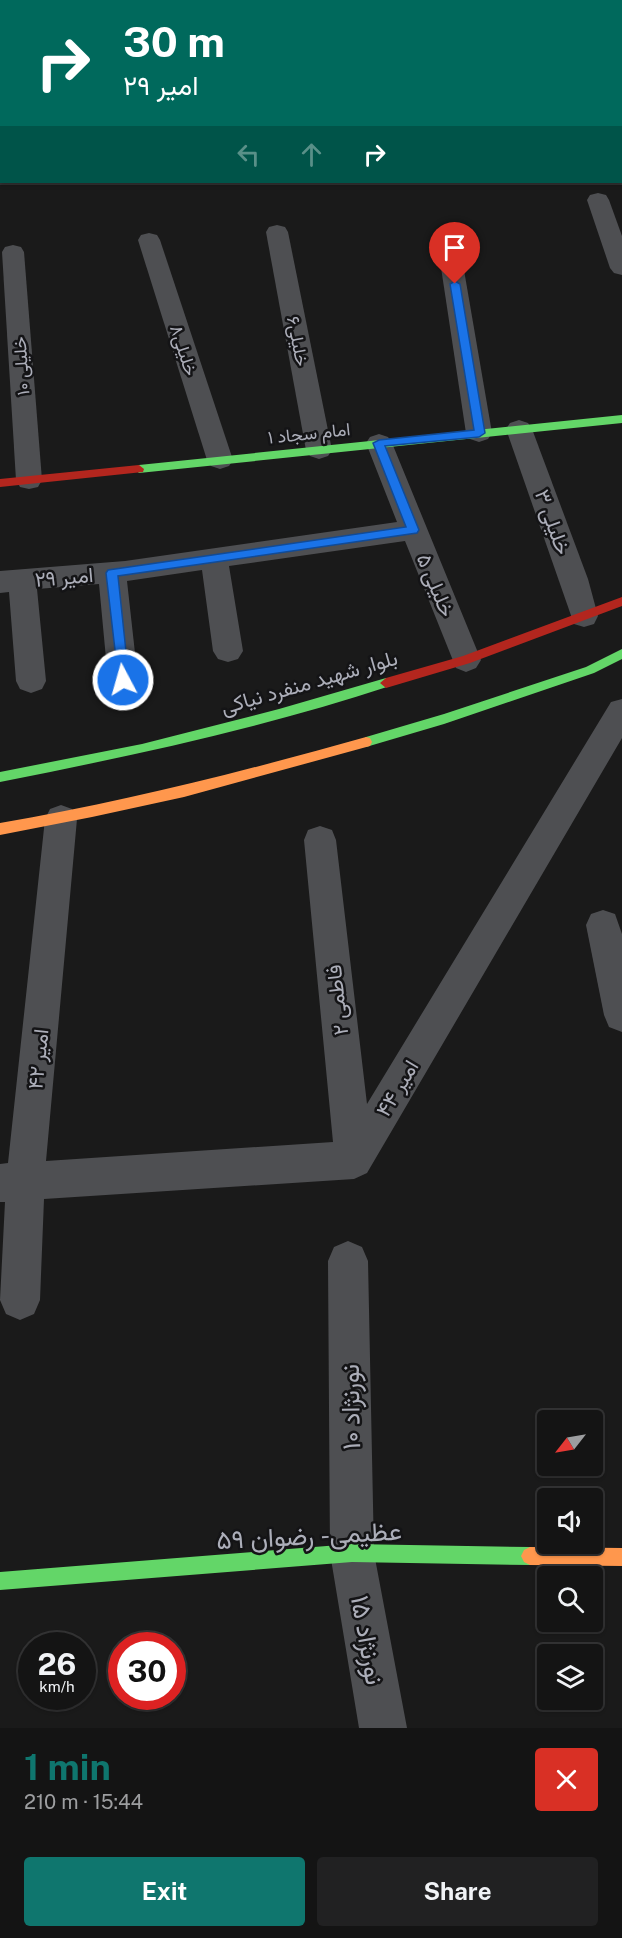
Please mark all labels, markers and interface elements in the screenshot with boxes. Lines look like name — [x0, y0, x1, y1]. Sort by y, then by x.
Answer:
text: 30 m — [123, 17, 225, 66]
icon: right — [24, 24, 102, 102]
text: امیر ۲۹ — [123, 69, 199, 101]
icon: left — [232, 138, 265, 171]
icon: ahead — [295, 138, 328, 171]
icon: right — [358, 138, 391, 171]
pin — [429, 222, 480, 284]
icon: arrive — [438, 231, 471, 264]
street label: خلیلی۶ — [282, 314, 313, 368]
street label: خلیلی۸ — [165, 322, 202, 378]
street label: خلیلی ۱۰ — [8, 336, 35, 396]
street label: امام سجاد ۱ — [267, 418, 352, 450]
street label: خلیلی ۳ — [530, 486, 576, 558]
street label: خلیلی ۵ — [412, 550, 460, 620]
street label: امیر ۲۹ — [34, 562, 94, 593]
street label: بلوار شهید منفرد نیاکی — [218, 645, 401, 720]
position arrow — [91, 648, 155, 712]
street label: فاطمی ۲ — [321, 963, 353, 1037]
street label: امیر ۴۲ — [22, 1028, 55, 1091]
street label: امیر ۴۴ — [370, 1055, 424, 1121]
street label: نورنژاد ۱۰ — [334, 1364, 367, 1450]
north arrow — [537, 1410, 603, 1476]
map controls — [537, 1410, 603, 1710]
button: sound — [537, 1488, 603, 1554]
street label: عظیمی - رضوان ۵۹ — [215, 1515, 403, 1556]
button: search — [537, 1566, 603, 1632]
street label: نورنژاد ۱۵ — [344, 1593, 391, 1687]
speed limit sign: 30 — [108, 1632, 186, 1710]
button: layers — [537, 1644, 603, 1710]
text: 26 — [38, 1646, 76, 1682]
text: km/h — [39, 1678, 75, 1695]
text: 1 min — [24, 1746, 111, 1788]
button: close — [535, 1748, 598, 1811]
text: 210 m · 15:44 — [24, 1790, 143, 1814]
button: Exit — [24, 1857, 305, 1926]
button: Share — [317, 1857, 598, 1926]

